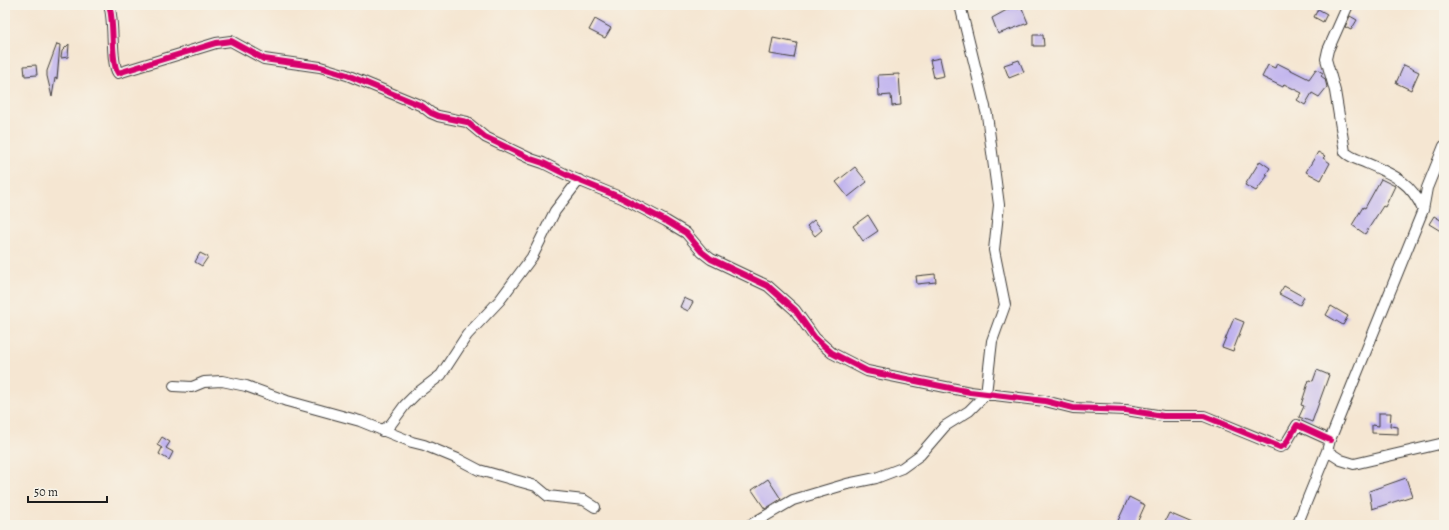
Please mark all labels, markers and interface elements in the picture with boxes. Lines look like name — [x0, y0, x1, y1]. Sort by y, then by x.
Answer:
scale bar — [28, 478, 107, 504]
text: 50 m — [34, 484, 58, 500]

